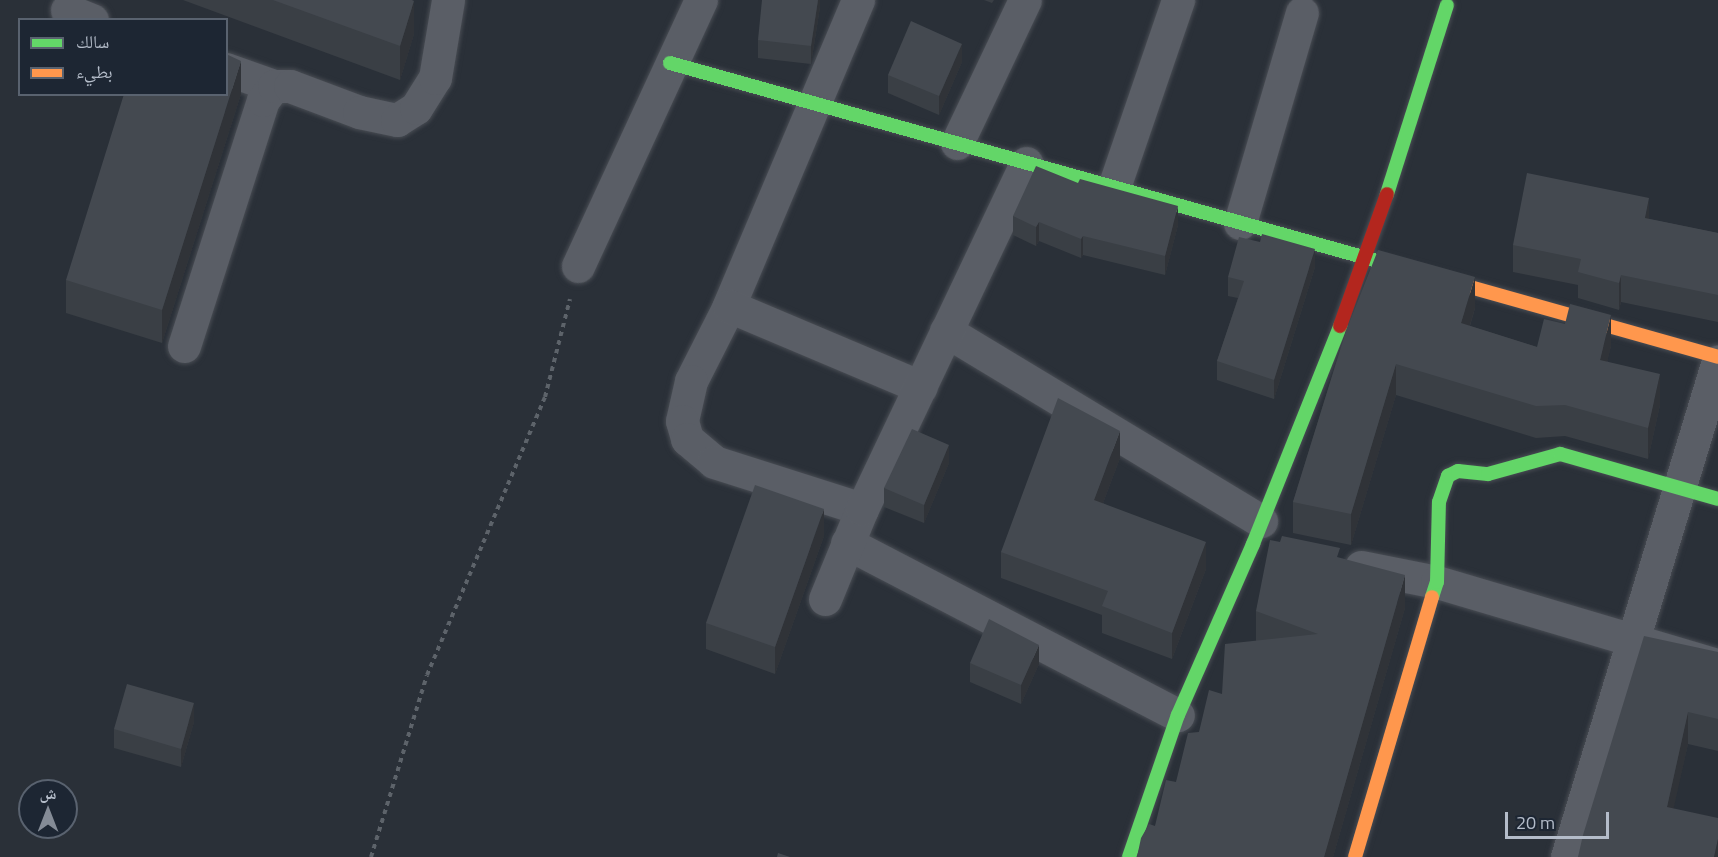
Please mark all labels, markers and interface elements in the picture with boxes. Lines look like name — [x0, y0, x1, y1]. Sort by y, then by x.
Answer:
legend — [18, 18, 228, 96]
text: سالك — [76, 28, 109, 55]
text: بطيء — [76, 58, 113, 85]
north arrow — [18, 779, 78, 839]
text: ش — [40, 781, 56, 805]
scale bar — [1508, 800, 1612, 838]
text: 20 m — [1516, 809, 1555, 836]

